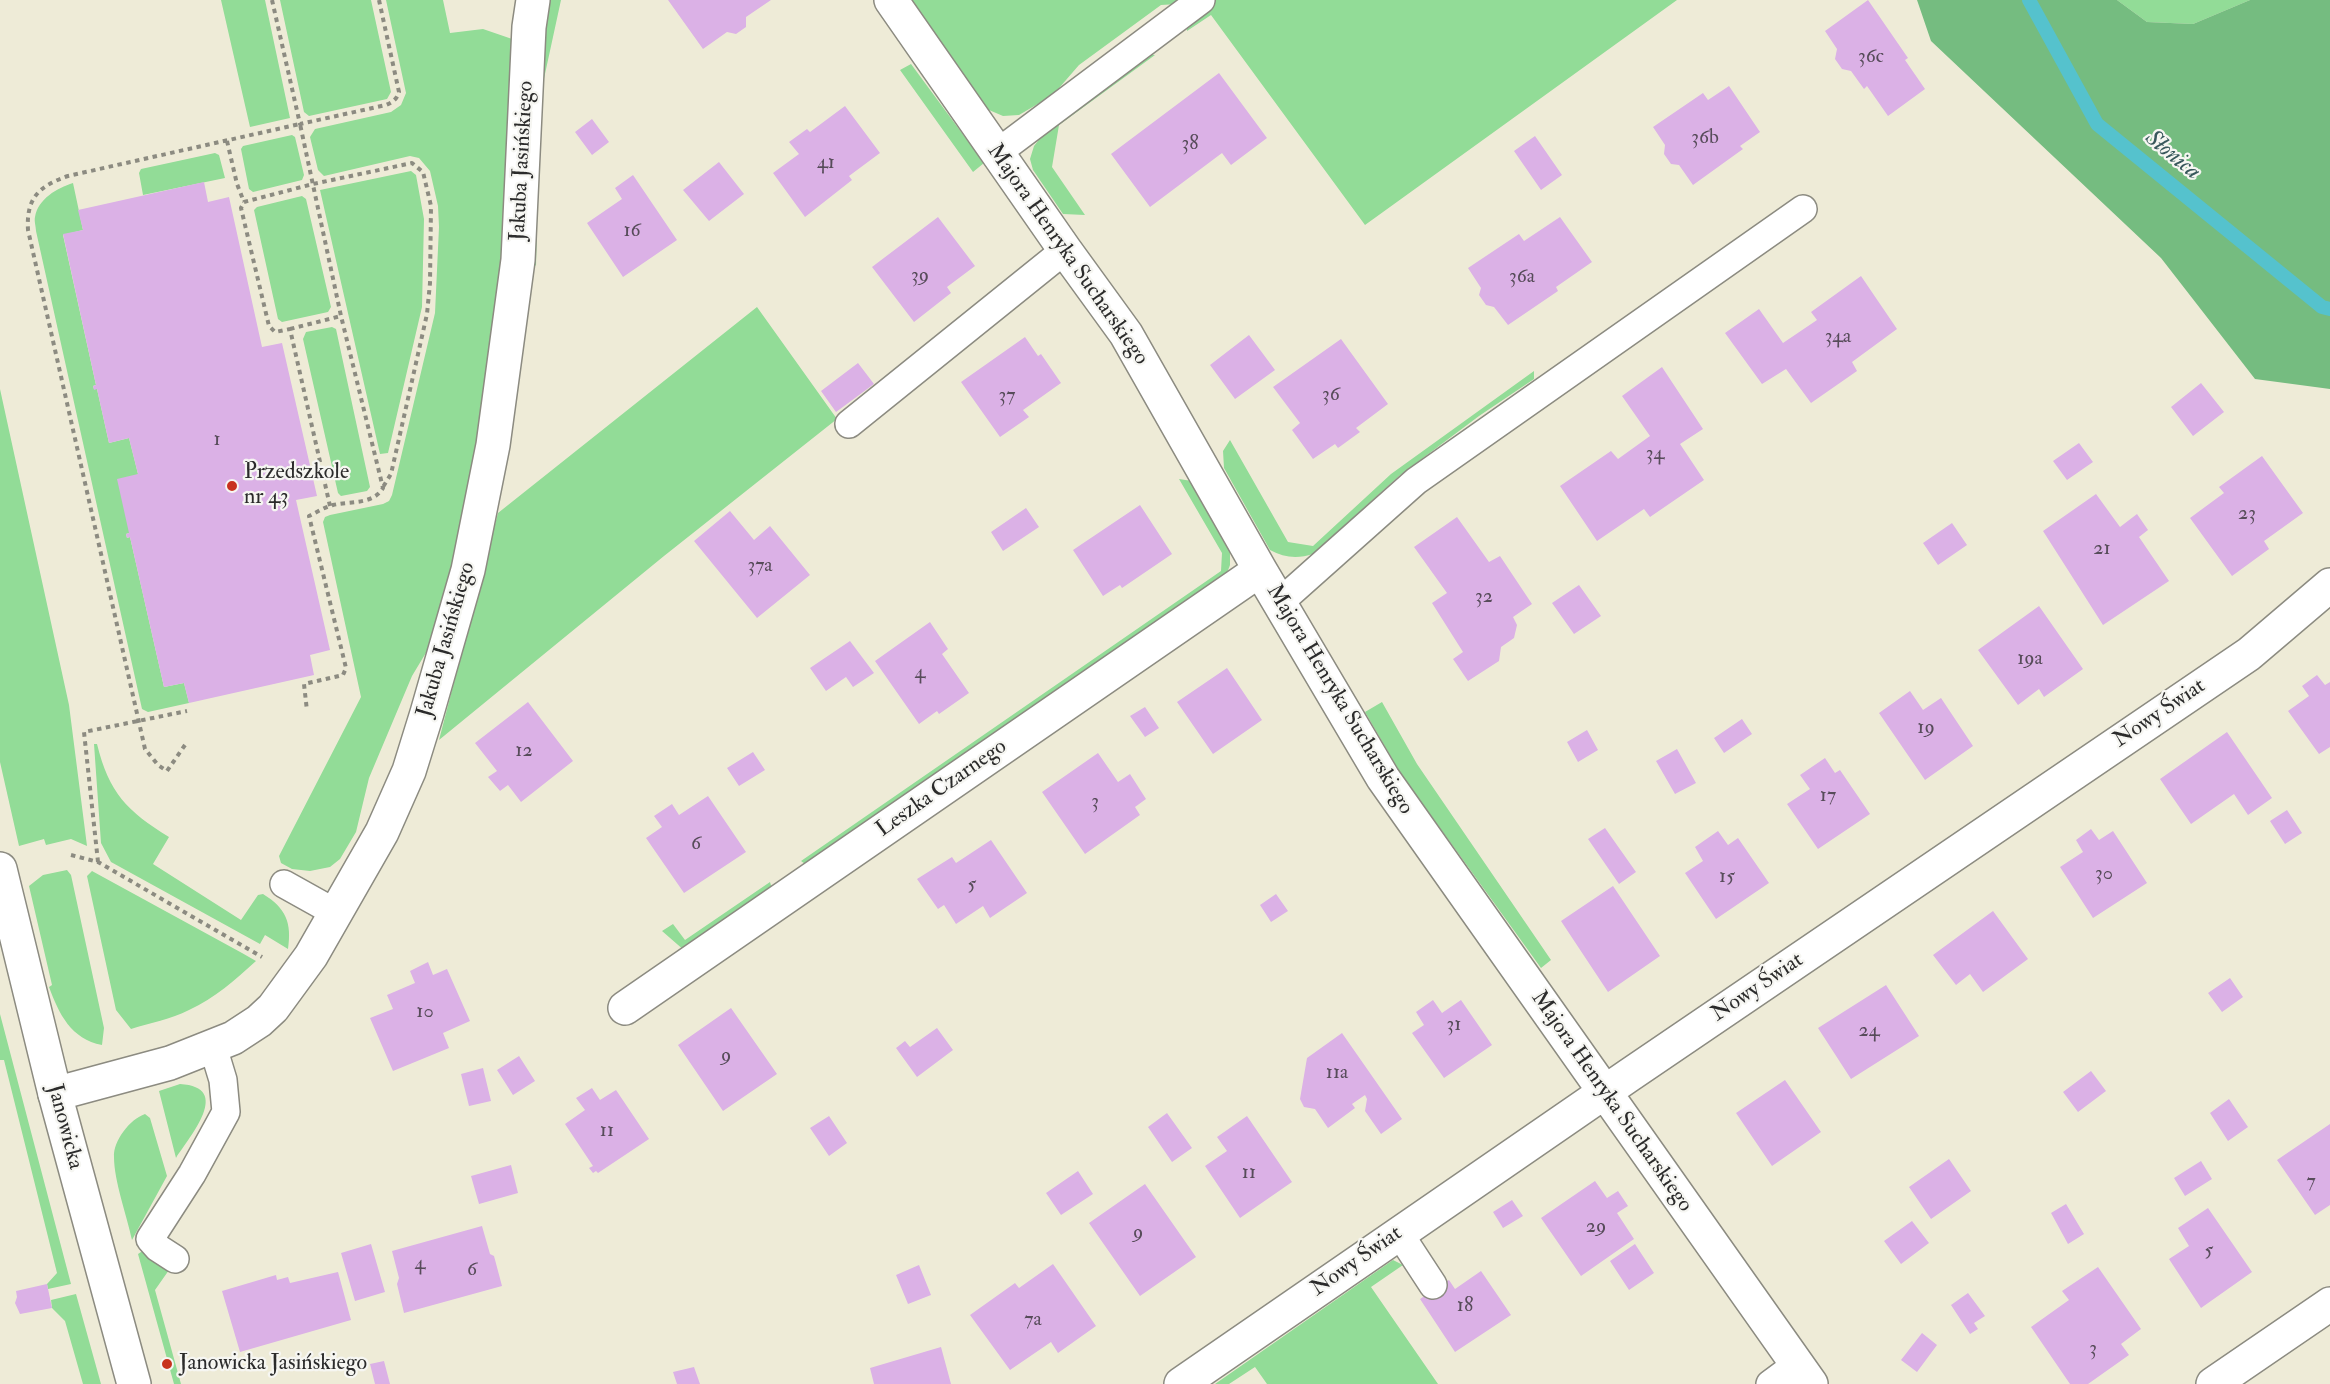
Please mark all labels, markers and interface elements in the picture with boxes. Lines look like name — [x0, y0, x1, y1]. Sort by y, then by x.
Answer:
house number: 36c — [1858, 46, 1884, 70]
street label: Jakuba Jasińskiego — [506, 80, 540, 242]
water label: Słonica — [2138, 125, 2206, 187]
house number: 36b — [1691, 127, 1719, 151]
house number: 38 — [1181, 133, 1199, 157]
street label: Majora Henryka Sucharskiego — [981, 139, 1153, 371]
house number: 41 — [817, 152, 835, 176]
house number: 16 — [623, 220, 641, 244]
house number: 39 — [911, 265, 929, 289]
house number: 36a — [1509, 266, 1535, 290]
house number: 34a — [1825, 326, 1851, 350]
house number: 36 — [1322, 384, 1340, 408]
house number: 37 — [999, 385, 1015, 409]
house number: 1 — [213, 429, 221, 453]
house number: 34 — [1646, 443, 1664, 467]
place label: Przedszkole nr 43 — [244, 460, 349, 512]
marker: Przedszkole nr 43 — [225, 479, 239, 493]
house number: 23 — [2238, 503, 2256, 527]
house number: 21 — [2093, 538, 2111, 562]
house number: 37a — [747, 555, 773, 579]
street label: Jakuba Jasińskiego — [412, 559, 482, 721]
street label: Majora Henryka Sucharskiego — [1260, 580, 1418, 820]
house number: 32 — [1475, 586, 1493, 610]
house number: 19a — [2017, 648, 2043, 672]
house number: 4 — [915, 662, 925, 686]
street label: Nowy Świat — [2109, 674, 2211, 754]
house number: 19 — [1917, 717, 1935, 741]
street label: Leszka Czarnego — [872, 734, 1012, 844]
house number: 12 — [515, 740, 533, 764]
house number: 17 — [1820, 785, 1836, 809]
house number: 3 — [1091, 791, 1099, 815]
house number: 6 — [691, 833, 701, 857]
house number: 30 — [2095, 863, 2113, 887]
house number: 15 — [1719, 866, 1735, 890]
house number: 5 — [968, 874, 976, 898]
street label: Nowy Świat — [1707, 948, 1809, 1028]
street label: Majora Henryka Sucharskiego — [1525, 986, 1697, 1218]
house number: 10 — [416, 1001, 434, 1025]
house number: 31 — [1447, 1014, 1461, 1038]
house number: 24 — [1859, 1020, 1879, 1044]
house number: 9 — [721, 1045, 731, 1069]
house number: 11a — [1326, 1062, 1348, 1086]
street label: Janowicka — [40, 1082, 88, 1172]
house number: 11 — [600, 1120, 614, 1144]
house number: 11 — [1242, 1162, 1256, 1186]
house number: 7 — [2306, 1171, 2316, 1195]
house number: 29 — [1586, 1216, 1606, 1240]
street label: Nowy Świat — [1306, 1221, 1408, 1303]
house number: 9 — [1133, 1222, 1143, 1246]
house number: 5 — [2205, 1240, 2213, 1264]
house number: 4 — [415, 1253, 425, 1277]
house number: 6 — [467, 1259, 477, 1283]
house number: 18 — [1457, 1295, 1473, 1319]
house number: 7a — [1024, 1309, 1042, 1333]
house number: 3 — [2089, 1338, 2097, 1362]
place label: Janowicka Jasińskiego — [179, 1351, 367, 1377]
marker: Janowicka Jasińskiego — [160, 1357, 174, 1371]

